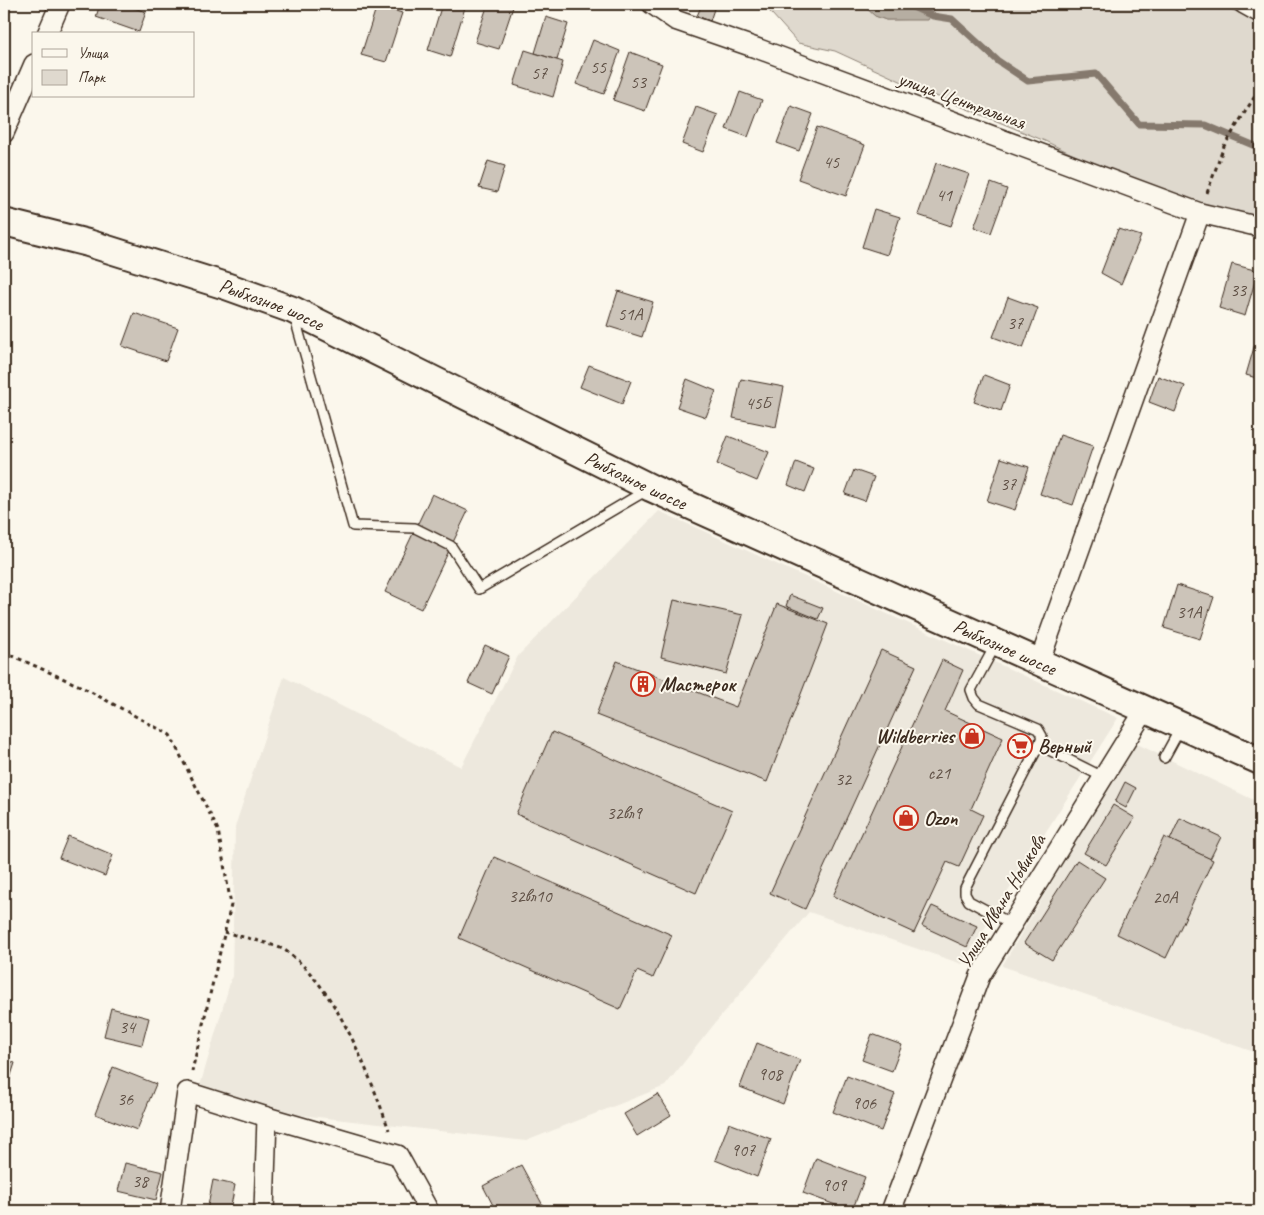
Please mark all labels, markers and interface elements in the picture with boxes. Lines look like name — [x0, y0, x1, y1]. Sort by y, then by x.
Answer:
legend — [32, 32, 195, 98]
text: Улица — [78, 44, 109, 63]
house number: 55 — [590, 56, 607, 78]
house number: 57 — [531, 62, 548, 84]
street label: улица Центральная — [894, 66, 1029, 135]
text: Парк — [78, 68, 106, 87]
house number: 53 — [630, 71, 648, 93]
house number: 45 — [823, 151, 840, 173]
house number: 41 — [936, 184, 953, 206]
street label: Рыбхозное шоссе — [216, 273, 329, 337]
house number: 33 — [1230, 279, 1248, 301]
house number: 51А — [617, 303, 644, 325]
house number: 37 — [1007, 312, 1024, 334]
house number: 45Б — [745, 392, 774, 414]
street label: Рыбхозное шоссе — [581, 445, 692, 516]
house number: 37 — [1000, 473, 1017, 495]
house number: 31А — [1176, 601, 1203, 623]
street label: Рыбхозное шоссе — [949, 613, 1061, 682]
building icon: Мастерок — [630, 671, 656, 697]
place label: Мастерок — [660, 672, 737, 697]
shop icon: Wildberries — [959, 723, 985, 749]
place label: Wildberries — [876, 724, 956, 749]
supermarket icon: Верный — [1007, 733, 1033, 759]
place label: Верный — [1038, 734, 1093, 759]
house number: с21 — [928, 762, 951, 784]
house number: 32 — [835, 768, 853, 790]
house number: 32вл9 — [606, 802, 643, 824]
shop icon: Ozon — [893, 805, 919, 831]
place label: Ozon — [924, 806, 958, 831]
street label: Улица Ивана Новикова — [951, 828, 1052, 973]
house number: 32вл10 — [508, 885, 553, 907]
house number: 20А — [1152, 886, 1179, 908]
house number: 34 — [119, 1016, 137, 1038]
house number: 908 — [758, 1063, 784, 1085]
house number: 36 — [117, 1088, 134, 1110]
house number: 906 — [852, 1092, 877, 1114]
house number: 907 — [731, 1139, 756, 1161]
house number: 38 — [132, 1170, 150, 1192]
house number: 909 — [822, 1174, 848, 1196]

